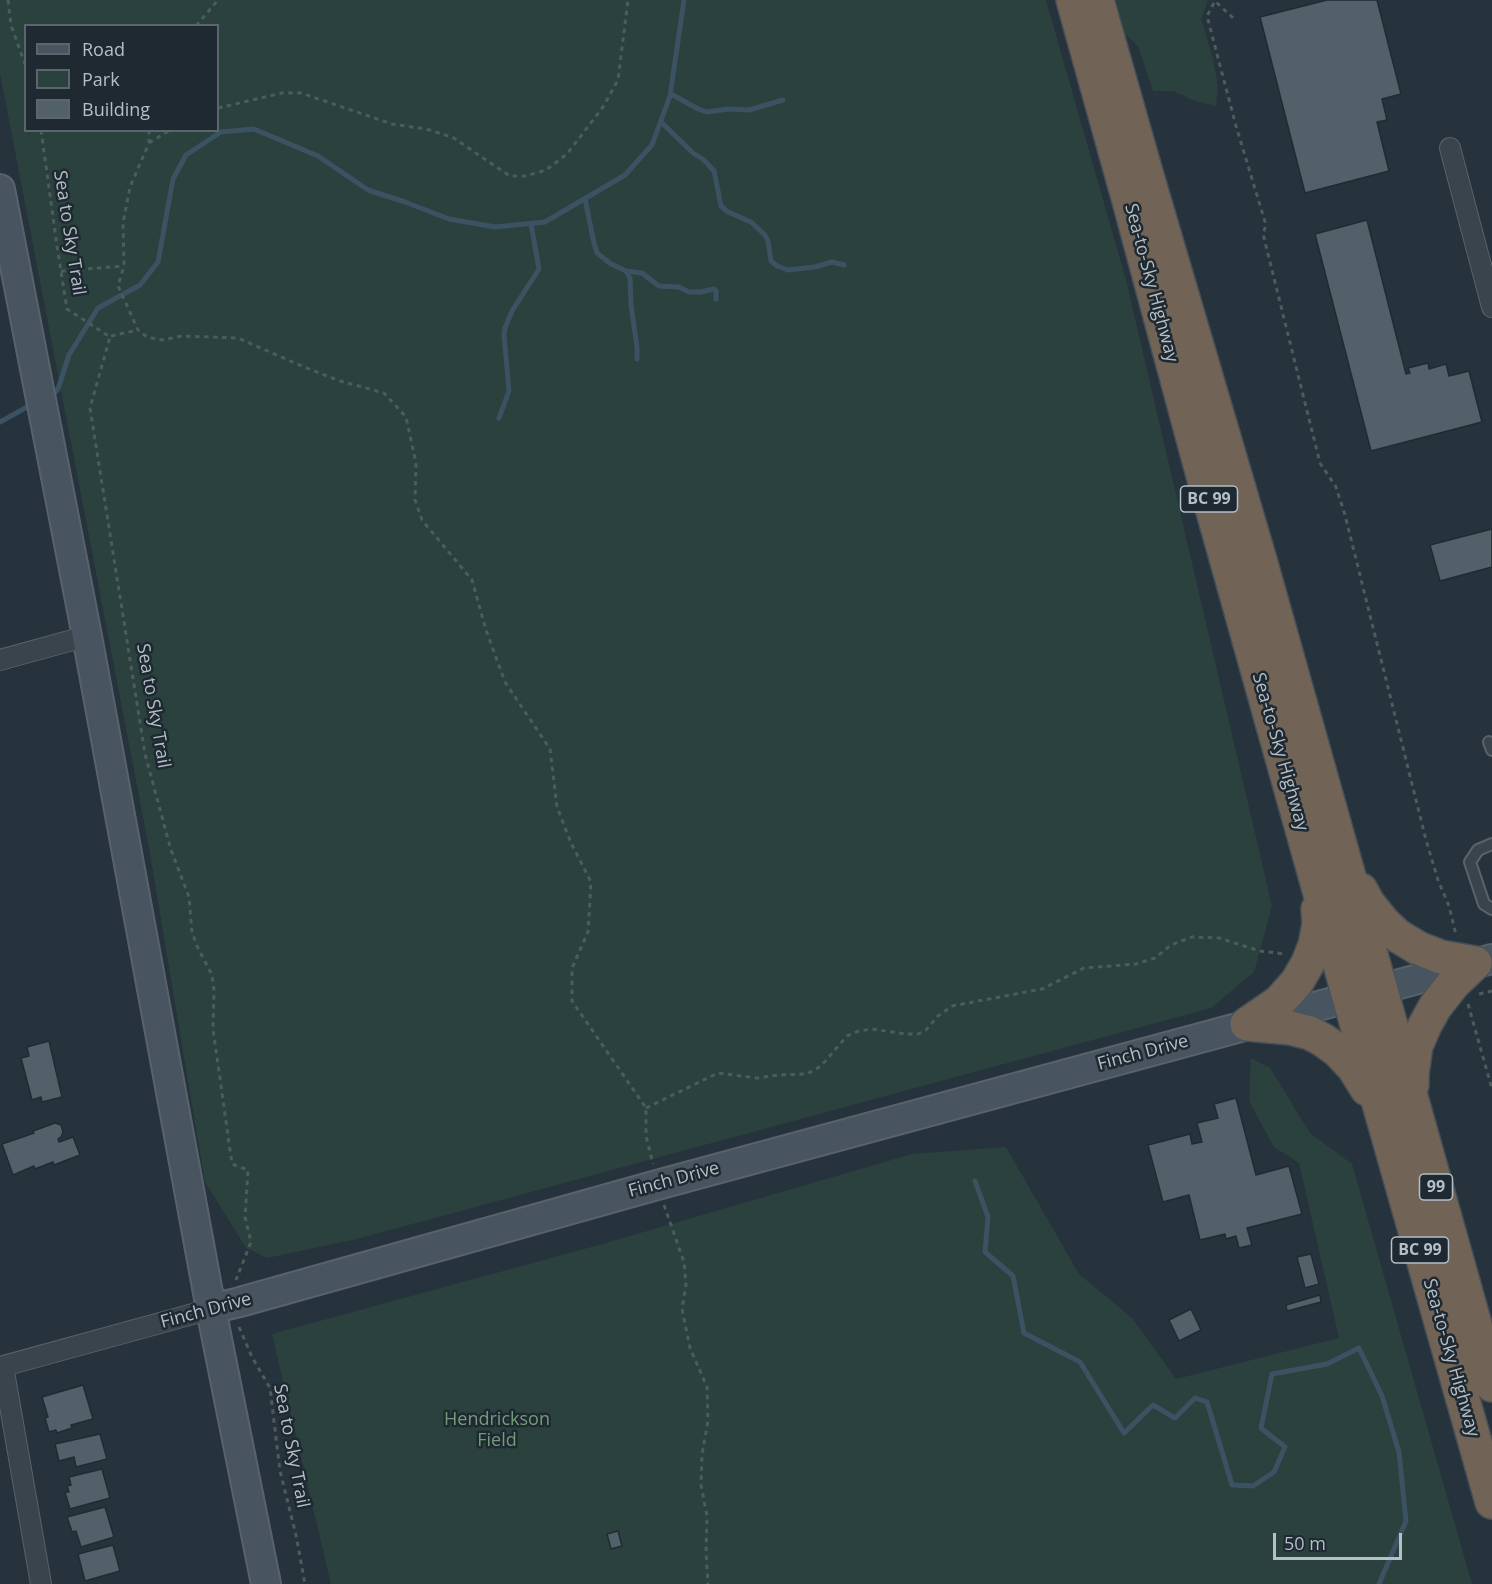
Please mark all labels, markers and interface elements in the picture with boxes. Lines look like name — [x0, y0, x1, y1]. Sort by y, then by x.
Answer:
legend — [24, 24, 219, 132]
text: Road — [82, 37, 125, 61]
text: Park — [82, 67, 120, 91]
text: Building — [82, 97, 150, 121]
street label: Sea to Sky Trail — [48, 169, 90, 297]
street label: Sea-to-Sky Highway — [1119, 201, 1183, 365]
road number: BC 99 — [1180, 486, 1238, 512]
street label: Sea to Sky Trail — [131, 642, 175, 770]
street label: Sea-to-Sky Highway — [1247, 670, 1313, 834]
street label: Finch Drive — [1095, 1030, 1191, 1076]
street label: Finch Drive — [626, 1157, 722, 1203]
road number: 99 — [1420, 1174, 1452, 1200]
road number: BC 99 — [1392, 1237, 1448, 1263]
street label: Sea-to-Sky Highway — [1418, 1276, 1484, 1440]
street label: Finch Drive — [158, 1288, 254, 1334]
street label: Sea to Sky Trail — [268, 1382, 314, 1510]
park label: Hendrickson Field — [444, 1409, 550, 1452]
scale bar — [1276, 1521, 1405, 1559]
text: 50 m — [1284, 1531, 1326, 1555]

